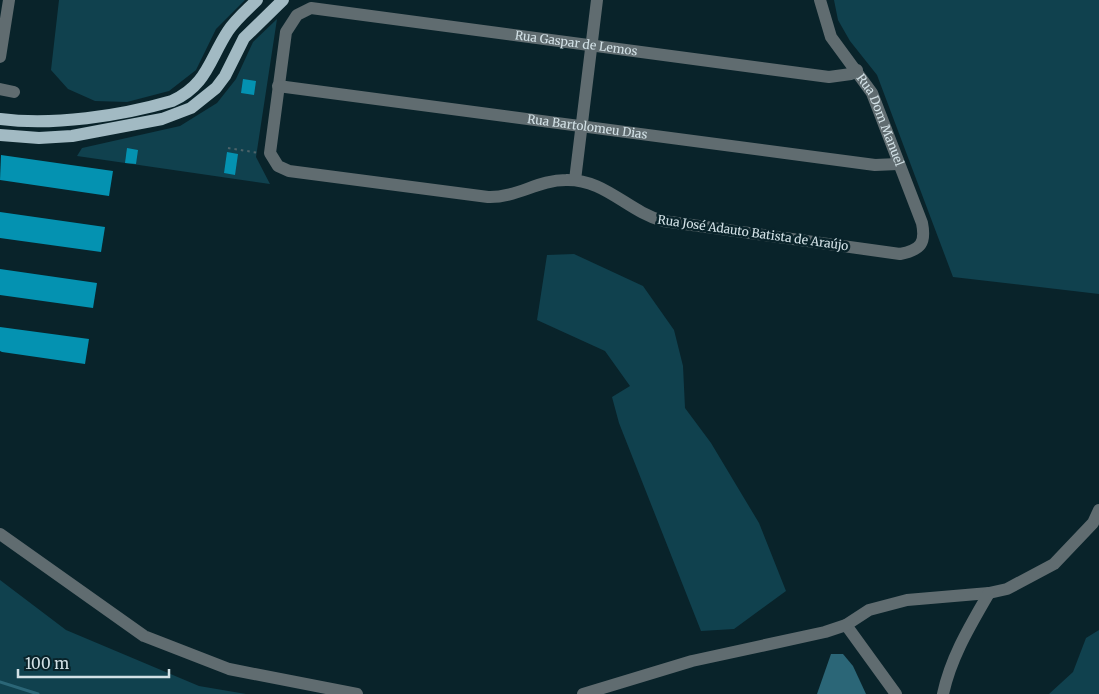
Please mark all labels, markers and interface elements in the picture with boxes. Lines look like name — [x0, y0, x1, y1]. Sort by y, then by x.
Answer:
street label: Rua Gaspar de Lemos — [514, 27, 638, 58]
street label: Rua Dom Manuel — [853, 71, 907, 168]
street label: Rua Bartolomeu Dias — [526, 111, 649, 142]
street label: Rua José Adauto Batista de Araújo — [657, 212, 849, 253]
scale bar — [18, 646, 169, 678]
text: 100 m — [25, 654, 69, 673]

